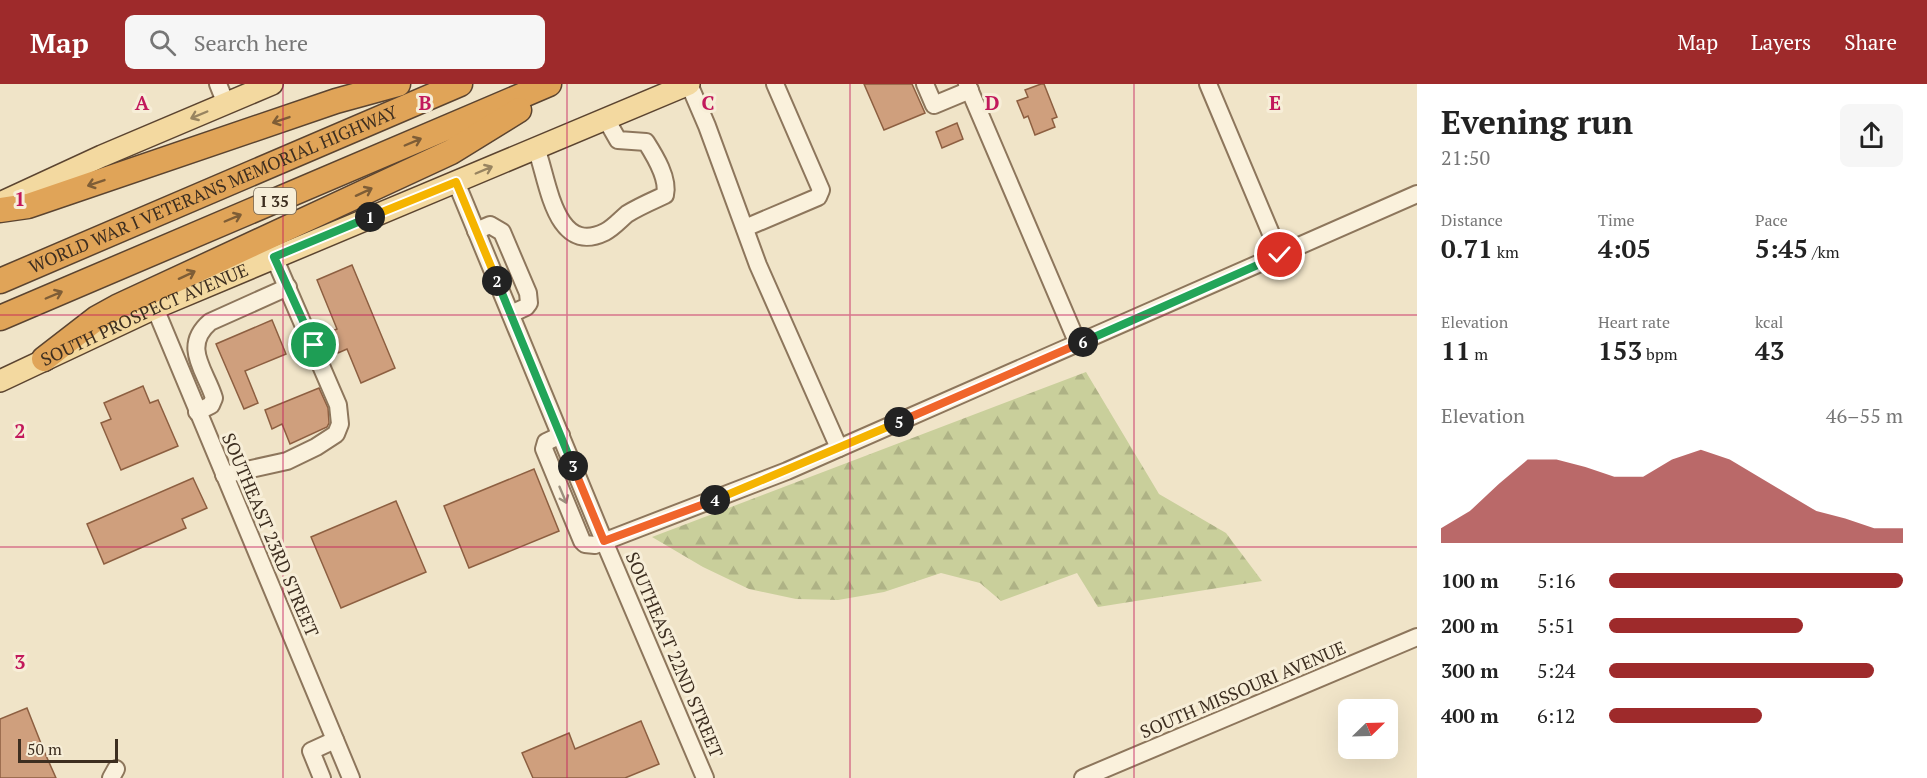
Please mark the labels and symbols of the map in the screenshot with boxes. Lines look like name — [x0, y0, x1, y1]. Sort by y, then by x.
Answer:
text: B — [419, 89, 432, 116]
text: C — [701, 89, 715, 116]
text: D — [985, 89, 999, 116]
text: E — [1269, 89, 1281, 116]
street label: WORLD WAR I VETERANS MEMORIAL HIGHWAY — [26, 101, 402, 277]
one-way arrow — [191, 110, 209, 121]
one-way arrow — [272, 115, 291, 126]
one-way arrow — [403, 136, 421, 147]
one-way arrow — [474, 164, 493, 175]
one-way arrow — [87, 178, 106, 189]
text: 1 — [14, 185, 26, 212]
one-way arrow — [354, 186, 372, 198]
road number: I 35 — [254, 188, 296, 214]
pin: 1 — [355, 202, 385, 232]
one-way arrow — [224, 212, 242, 224]
pin — [1254, 229, 1305, 280]
street label: SOUTH PROSPECT AVENUE — [37, 257, 252, 371]
pin: 2 — [482, 266, 512, 296]
one-way arrow — [178, 268, 196, 280]
one-way arrow — [44, 289, 62, 300]
pin — [288, 319, 339, 370]
pin: 6 — [1068, 327, 1098, 357]
pin: 5 — [884, 407, 914, 437]
text: 2 — [14, 417, 26, 444]
street label: SOUTHEAST 23RD STREET — [217, 429, 325, 640]
pin: 3 — [558, 451, 588, 481]
one-way arrow — [558, 485, 569, 504]
pin: 4 — [700, 485, 730, 515]
street label: SOUTHEAST 22ND STREET — [621, 548, 729, 761]
street label: SOUTH MISSOURI AVENUE — [1136, 635, 1349, 743]
text: 3 — [14, 648, 26, 675]
north arrow — [1338, 699, 1398, 759]
scale bar — [18, 736, 118, 764]

